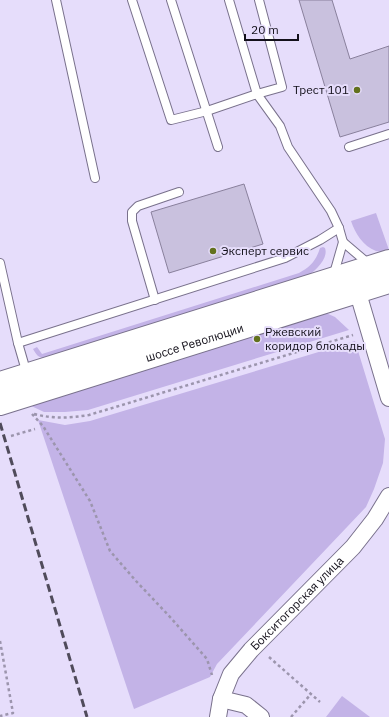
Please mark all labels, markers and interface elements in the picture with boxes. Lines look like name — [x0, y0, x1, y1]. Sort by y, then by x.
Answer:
scale bar — [245, 16, 298, 42]
text: 20 m — [251, 22, 279, 37]
place label: Трест 101 — [293, 82, 349, 97]
marker: Трест 101 — [352, 85, 362, 95]
place label: Эксперт сервис — [221, 243, 309, 258]
marker: Эксперт сервис — [208, 246, 218, 256]
street label: шоссе Революции — [143, 320, 246, 365]
place label: Ржевский коридор блокады — [265, 324, 365, 353]
marker: Ржевский коридор блокады — [252, 334, 262, 344]
street label: Бокситогорская улица — [247, 552, 347, 653]

